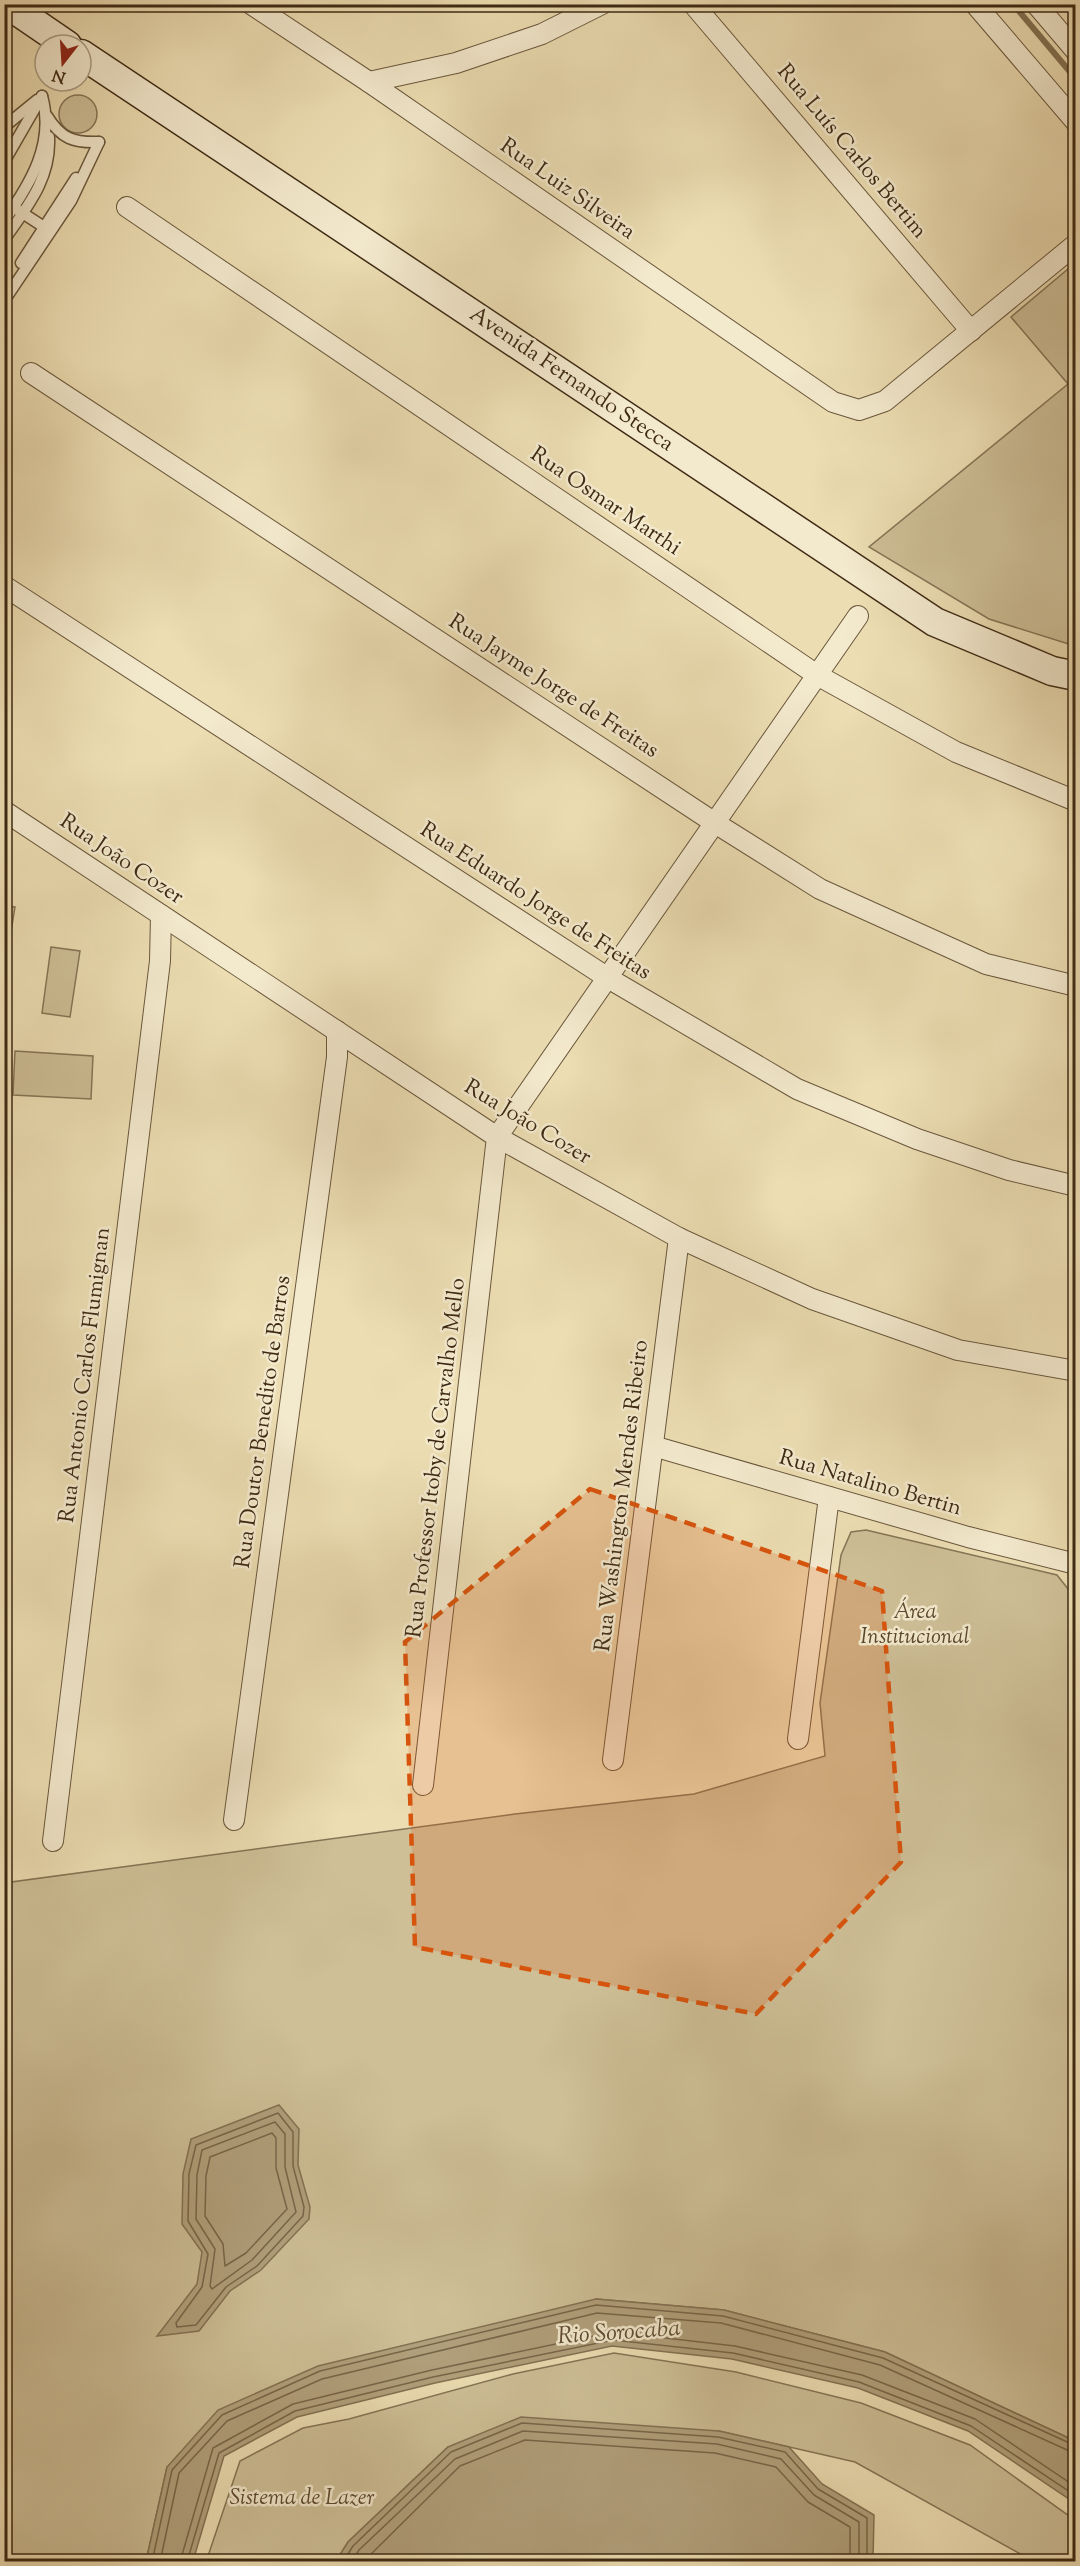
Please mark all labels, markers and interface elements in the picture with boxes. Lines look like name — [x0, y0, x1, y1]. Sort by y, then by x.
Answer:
north arrow — [33, 33, 93, 93]
street label: Rua Luís Carlos Bertim — [768, 58, 934, 246]
text: N — [50, 62, 69, 88]
street label: Rua Luiz Silveira — [493, 131, 641, 249]
street label: Avenida Fernando Stecca — [462, 300, 680, 460]
street label: Rua Osmar Marthi — [523, 440, 687, 564]
street label: Rua Jayme Jorge de Freitas — [442, 607, 664, 767]
street label: Rua João Cozer — [53, 807, 189, 913]
street label: Rua Eduardo Jorge de Freitas — [413, 815, 657, 989]
street label: Rua João Cozer — [457, 1072, 597, 1174]
street label: Rua Antonio Carlos Flumignan — [52, 1225, 120, 1525]
street label: Rua Doutor Benedito de Barros — [228, 1274, 300, 1570]
street label: Rua Professor Itoby de Carvalho Mello — [399, 1276, 475, 1640]
street label: Rua Washington Mendes Ribeiro — [588, 1338, 658, 1654]
street label: Rua Natalino Bertin — [775, 1443, 965, 1525]
park label: Área Institucional — [861, 1597, 970, 1654]
water label: Rio Sorocaba — [556, 2312, 682, 2354]
park label: Sistema de Lazer — [230, 2483, 375, 2515]

